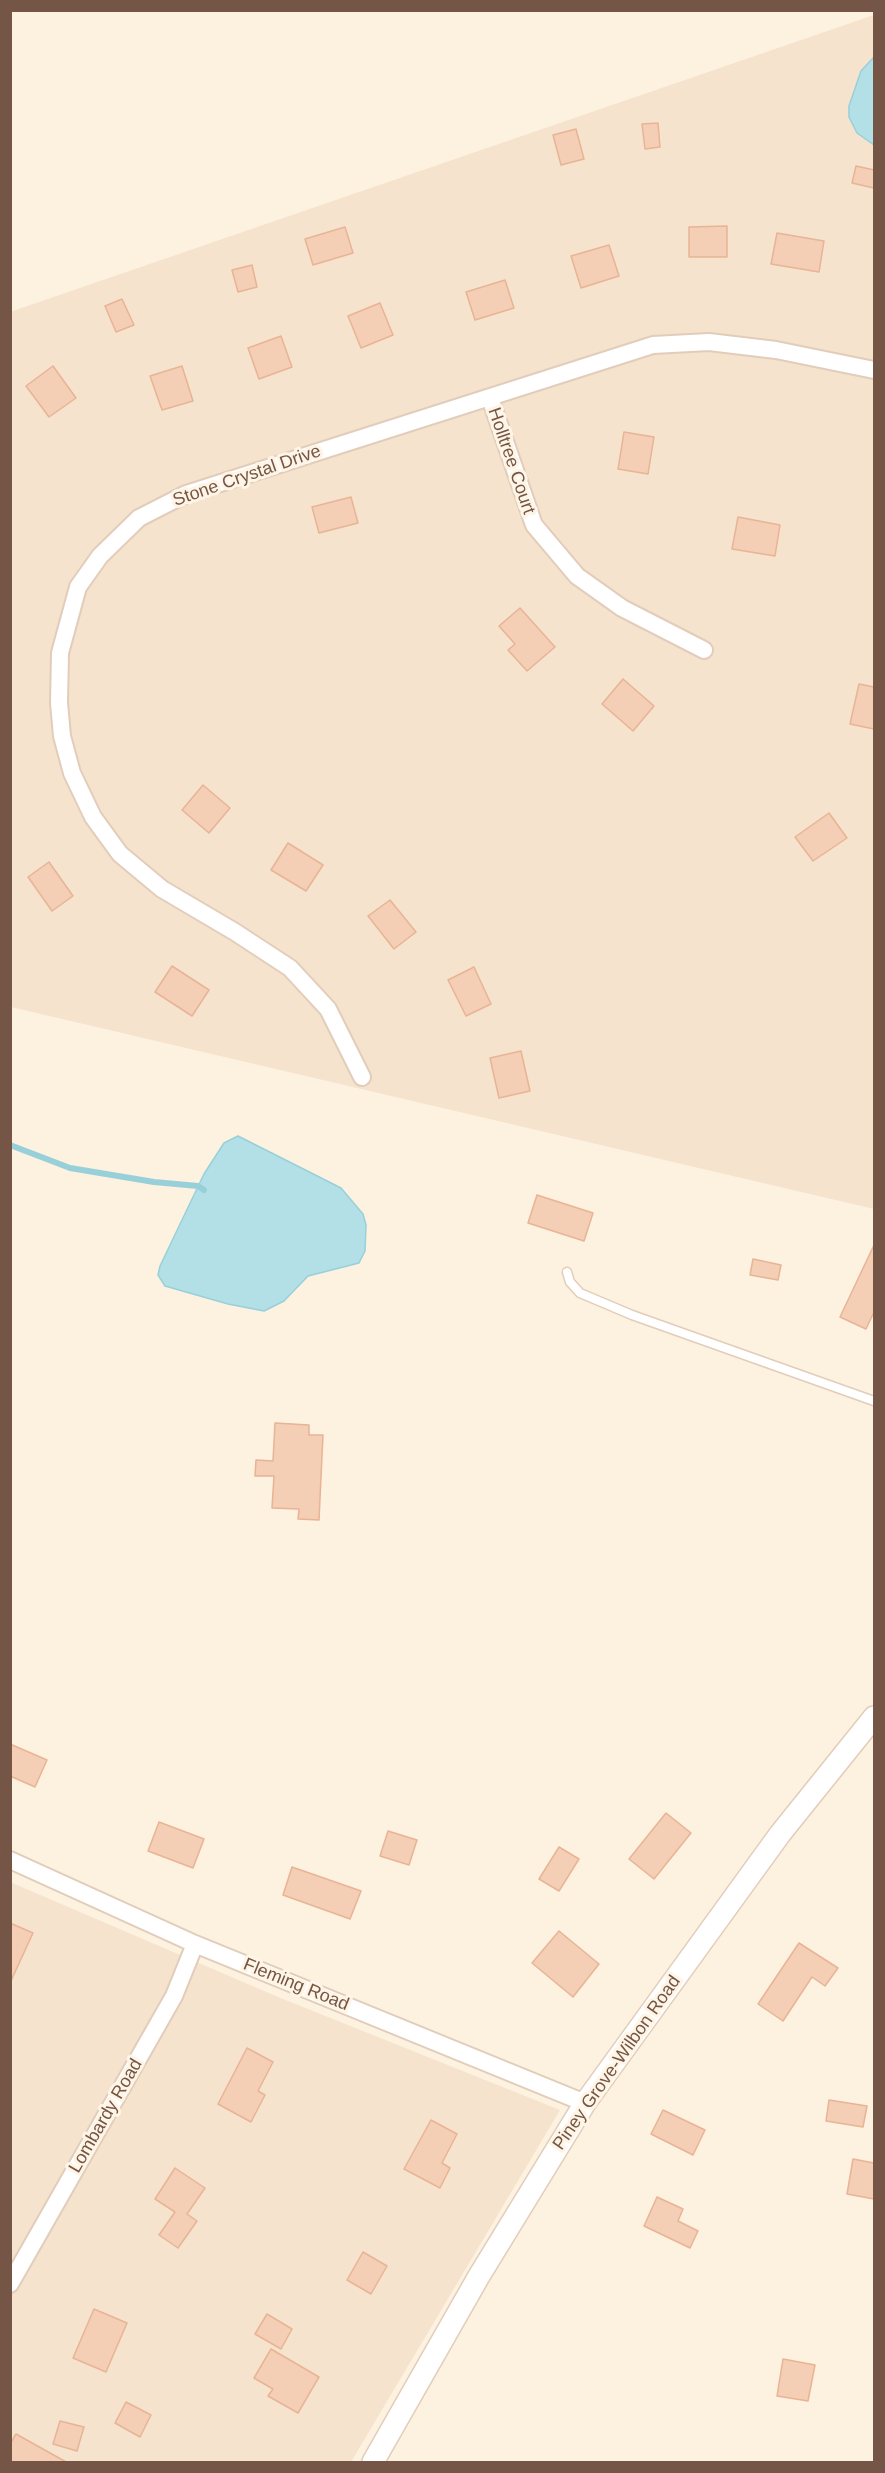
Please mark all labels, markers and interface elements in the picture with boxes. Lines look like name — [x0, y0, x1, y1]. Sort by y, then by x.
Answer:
street label: Holltree Court — [483, 405, 539, 517]
street label: Stone Crystal Drive — [170, 441, 324, 511]
street label: Fleming Road — [240, 1954, 352, 2016]
street label: Piney Grove-Wilbon Road — [548, 1972, 686, 2154]
street label: Lombardy Road — [65, 2055, 147, 2177]

